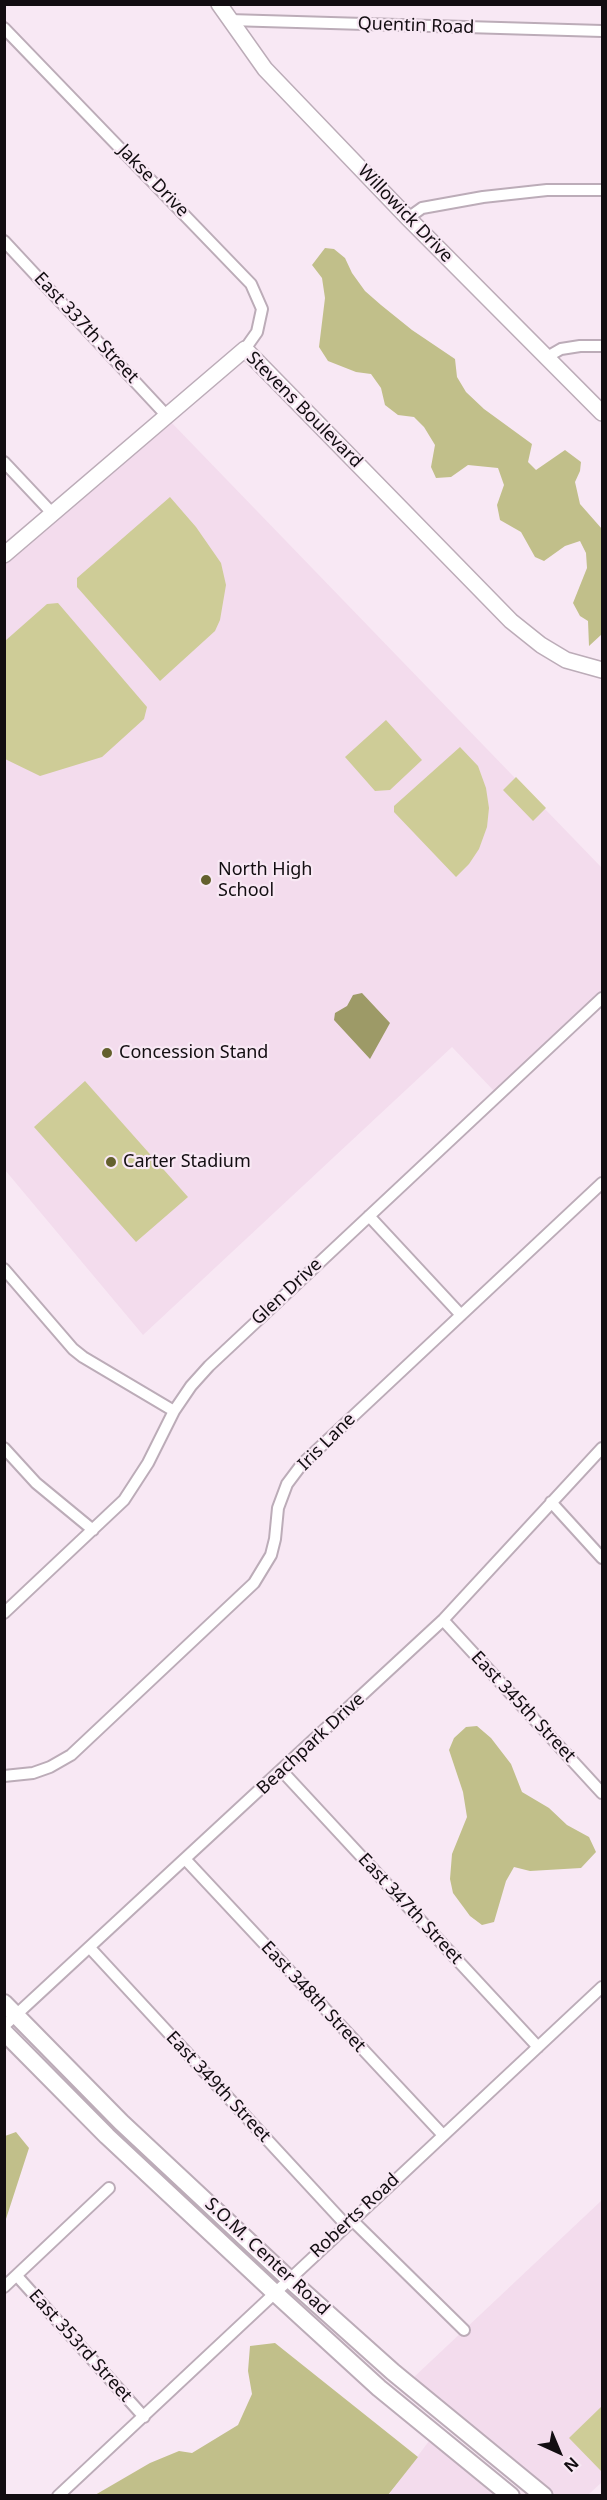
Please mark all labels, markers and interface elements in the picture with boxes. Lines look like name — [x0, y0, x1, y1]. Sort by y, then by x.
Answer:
street label: Quentin Road — [357, 13, 475, 39]
street label: Jakse Drive — [113, 140, 193, 222]
street label: Willowick Drive — [353, 161, 457, 267]
street label: East 337th Street — [29, 268, 143, 388]
street label: Stevens Boulevard — [241, 347, 367, 473]
place label: North High School — [218, 859, 312, 902]
marker: North High School — [199, 873, 213, 887]
place label: Concession Stand — [119, 1042, 268, 1064]
marker: Concession Stand — [100, 1046, 114, 1060]
place label: Carter Stadium — [123, 1151, 251, 1173]
marker: Carter Stadium — [104, 1155, 118, 1169]
street label: Glen Drive — [247, 1254, 327, 1330]
street label: Iris Lane — [294, 1409, 360, 1475]
street label: East 345th Street — [466, 1647, 580, 1767]
street label: Beachpark Drive — [253, 1689, 369, 1799]
street label: East 347th Street — [353, 1849, 467, 1969]
street label: East 348th Street — [256, 1937, 370, 2057]
street label: East 349th Street — [161, 2027, 275, 2147]
street label: Roberts Road — [306, 2169, 404, 2263]
street label: S.O.M. Center Road — [200, 2194, 334, 2320]
street label: East 353rd Street — [24, 2285, 136, 2407]
north arrow — [529, 2422, 589, 2482]
text: N — [559, 2453, 584, 2477]

